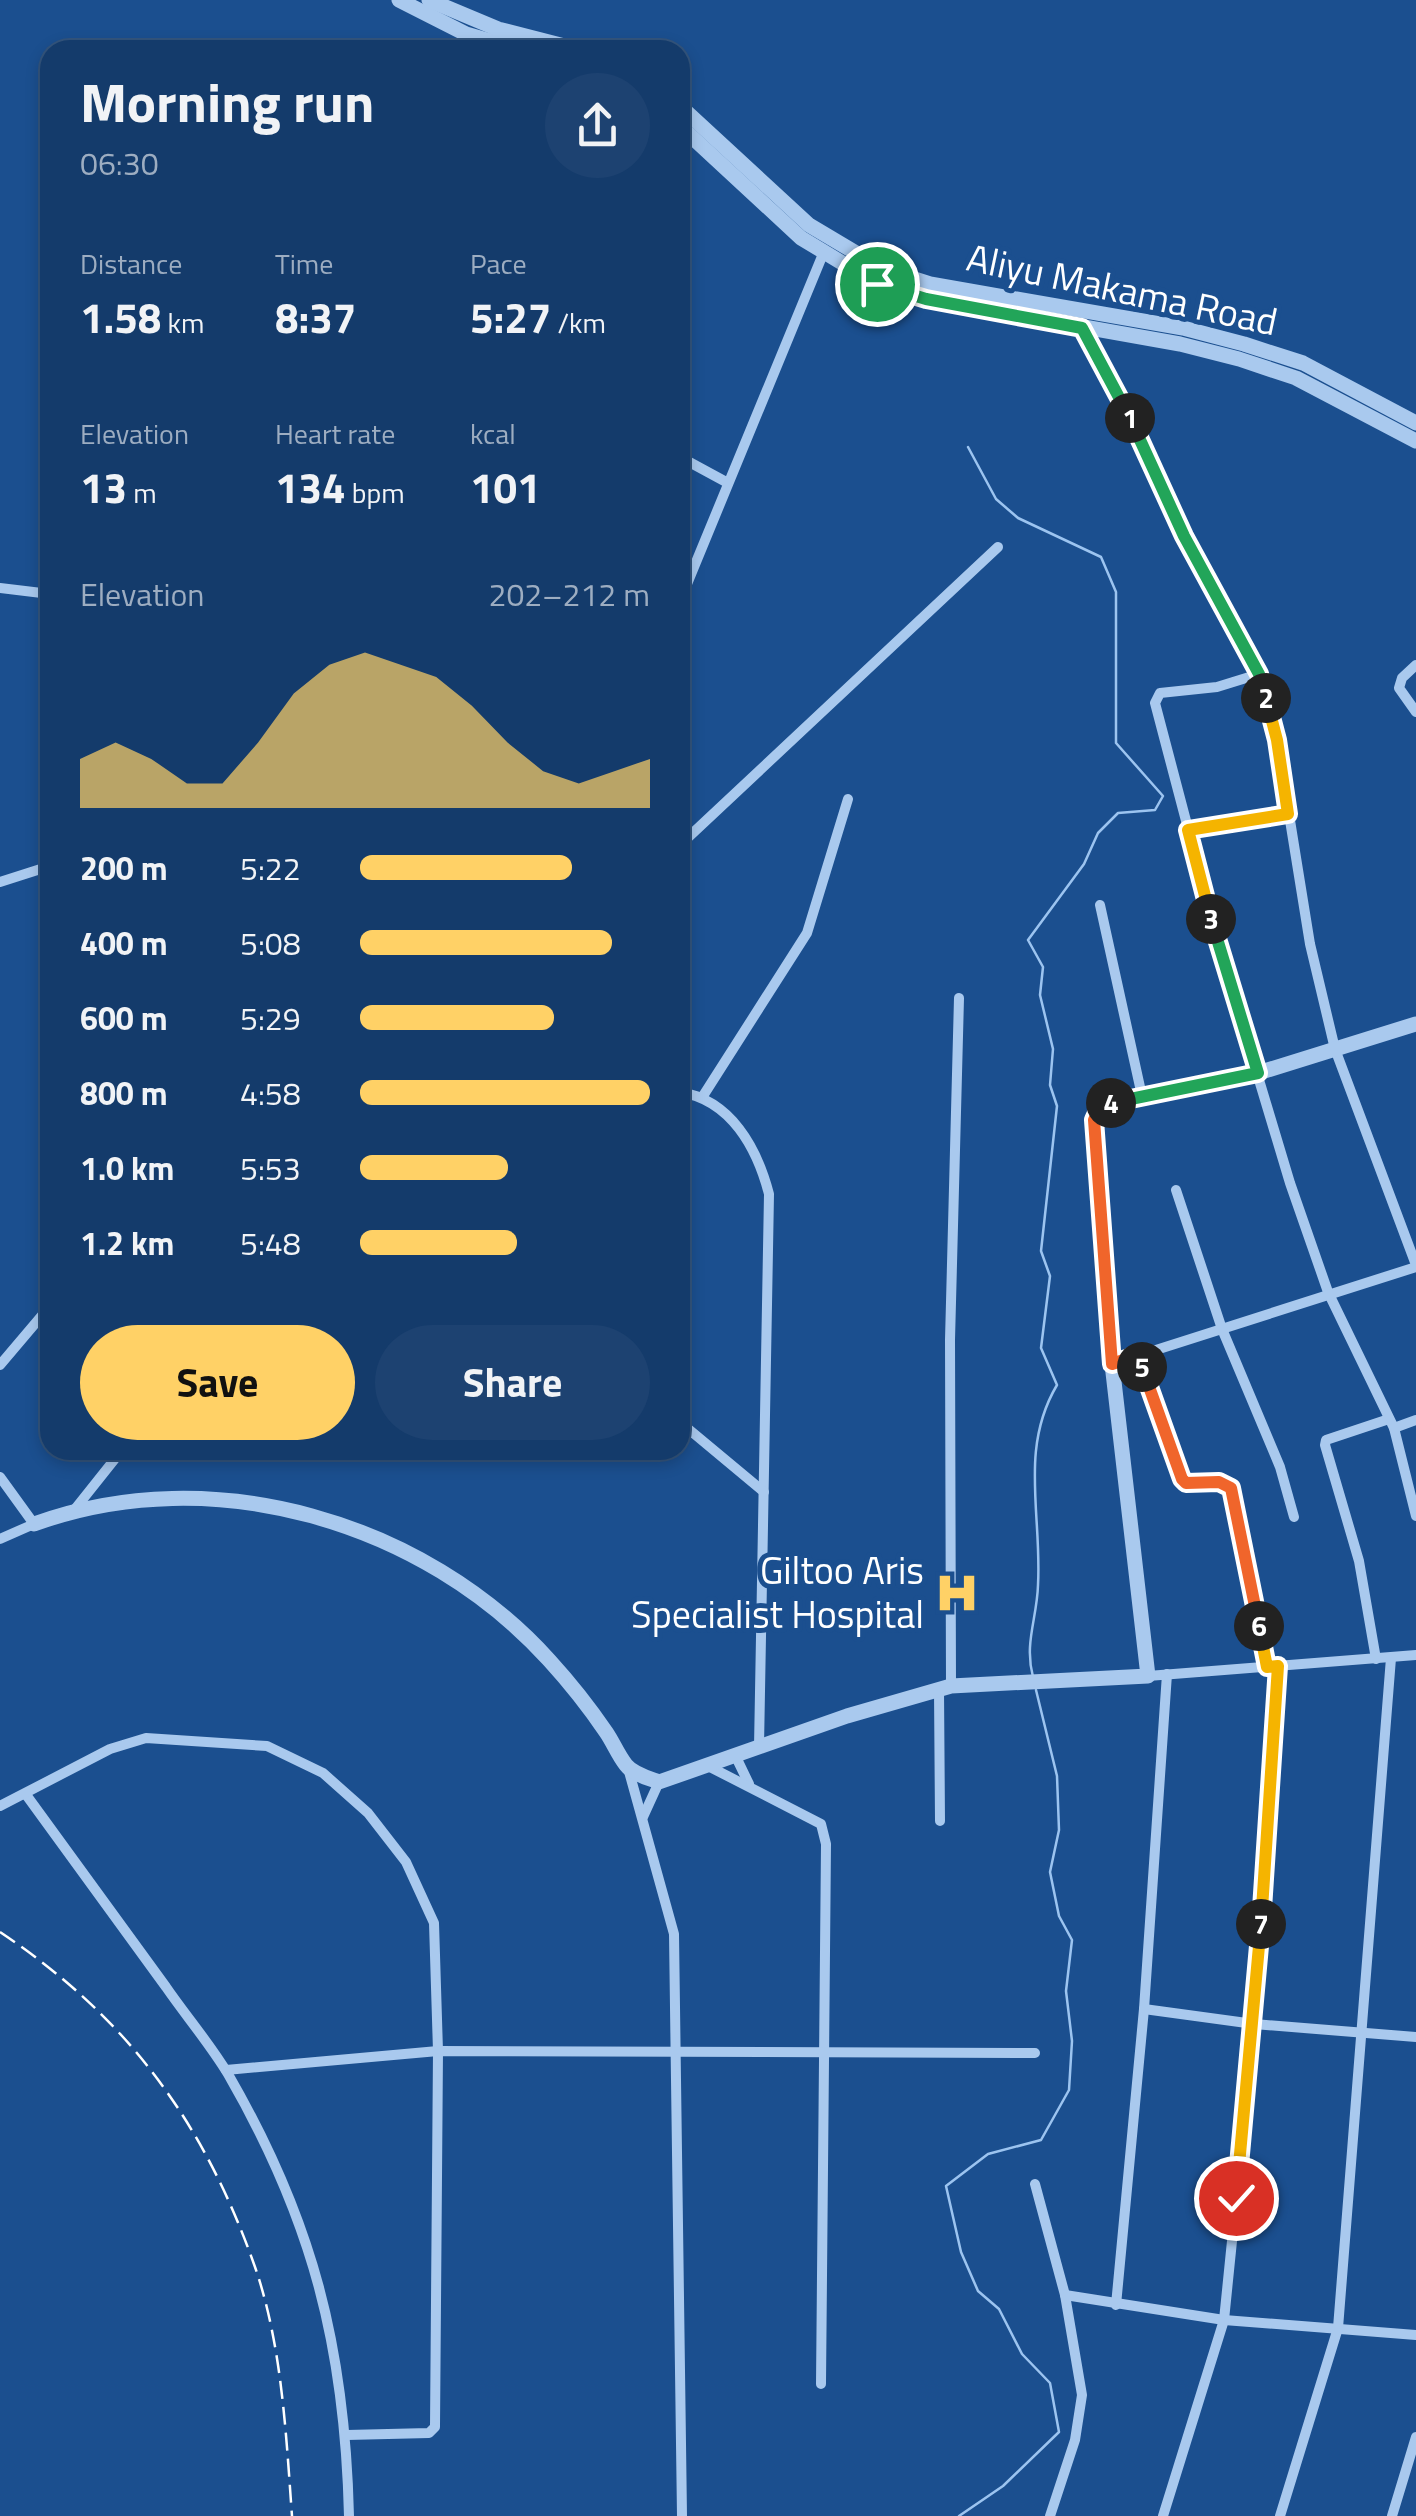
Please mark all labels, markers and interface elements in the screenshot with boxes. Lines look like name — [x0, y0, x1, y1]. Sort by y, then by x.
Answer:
text: Morning run — [80, 60, 374, 143]
button: share — [545, 73, 650, 178]
text: 06:30 — [80, 139, 159, 187]
street label: Aliyu Makama Road — [962, 228, 1283, 350]
text: Distance — [80, 242, 182, 285]
text: Time — [275, 242, 333, 285]
text: Pace — [470, 242, 527, 285]
pin — [835, 242, 920, 327]
icon: arrive — [850, 257, 905, 312]
text: 1.58 — [80, 285, 161, 349]
text: 8:37 — [275, 285, 356, 349]
text: 5:27 — [470, 285, 551, 349]
text: km — [161, 301, 204, 344]
text: /km — [551, 301, 606, 344]
pin: 1 — [1105, 393, 1155, 443]
text: 1 — [1122, 396, 1138, 439]
text: Elevation — [80, 412, 189, 455]
text: Heart rate — [275, 412, 395, 455]
text: kcal — [470, 412, 516, 455]
text: 13 — [80, 455, 127, 519]
text: 134 — [275, 455, 346, 519]
text: 101 — [470, 455, 541, 519]
text: m — [127, 471, 157, 514]
text: bpm — [346, 471, 405, 514]
text: Elevation — [80, 570, 204, 618]
text: 202–212 m — [488, 570, 650, 618]
pin: 2 — [1241, 673, 1291, 723]
text: 2 — [1258, 676, 1274, 719]
text: 200 m — [80, 844, 168, 892]
text: 5:22 — [240, 844, 301, 892]
pin: 3 — [1186, 894, 1236, 944]
text: 3 — [1203, 897, 1219, 940]
text: 400 m — [80, 919, 168, 967]
text: 5:08 — [240, 919, 301, 967]
text: 600 m — [80, 994, 168, 1042]
text: 5:29 — [240, 994, 301, 1042]
text: 800 m — [80, 1069, 168, 1117]
text: 4:58 — [240, 1069, 301, 1117]
pin: 4 — [1086, 1078, 1136, 1128]
text: 4 — [1103, 1081, 1119, 1124]
text: 1.0 km — [80, 1144, 174, 1192]
text: 5:53 — [240, 1144, 301, 1192]
text: 1.2 km — [80, 1219, 174, 1267]
text: 5:48 — [240, 1219, 301, 1267]
button: Save — [80, 1325, 355, 1440]
button: Share — [375, 1325, 650, 1440]
pin: 5 — [1117, 1342, 1167, 1392]
text: 5 — [1134, 1345, 1150, 1388]
place label: Giltoo Aris Specialist Hospital — [631, 1541, 924, 1643]
hospital icon: Giltoo Aris Specialist Hospital — [933, 1569, 981, 1617]
pin: 6 — [1234, 1601, 1284, 1651]
text: 6 — [1251, 1604, 1267, 1647]
pin: 7 — [1236, 1899, 1286, 1949]
text: 7 — [1253, 1902, 1269, 1945]
pin — [1194, 2156, 1279, 2241]
icon: check — [1209, 2171, 1264, 2226]

